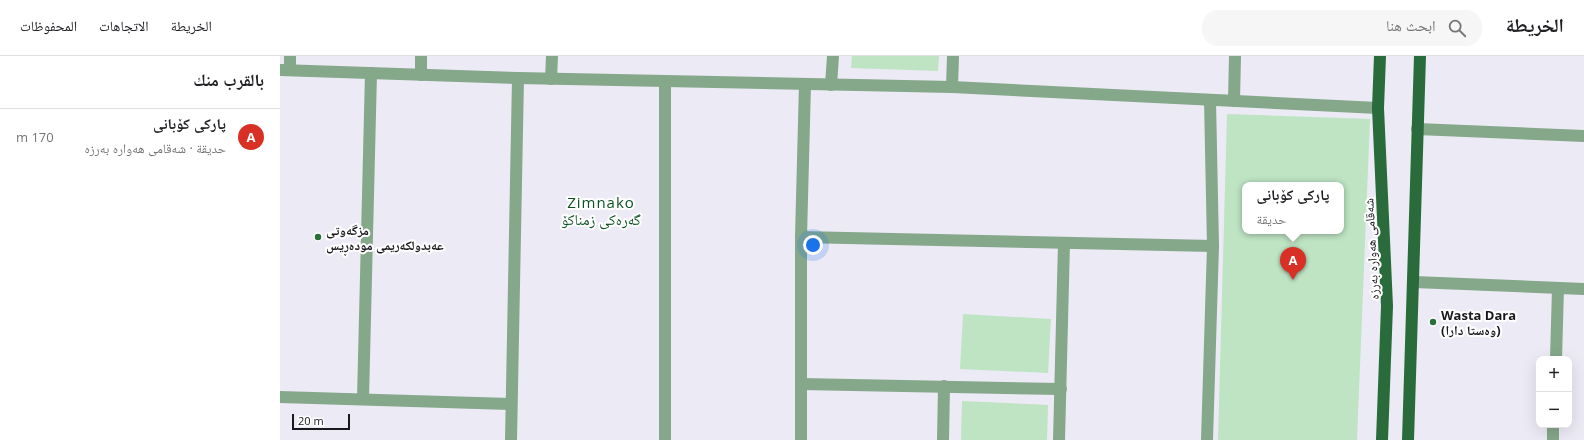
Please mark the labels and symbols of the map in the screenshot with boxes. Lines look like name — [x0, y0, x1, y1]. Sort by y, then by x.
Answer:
district label: Zimnako گەرەکی زمناکۆ — [561, 192, 641, 230]
street label: شەقامی هەوارە بەرزە — [1359, 198, 1383, 300]
place label: مزگەوتی عەبدولکەریمی مودەڕیس — [326, 221, 444, 256]
marker: مزگەوتی عەبدولکەریمی مودەڕیس — [313, 232, 323, 242]
your location — [803, 235, 823, 255]
pin: A — [1280, 247, 1306, 280]
place label: Wasta Dara (وەستا دارا) — [1441, 306, 1516, 339]
marker: Wasta Dara (وەستا دارا) — [1428, 317, 1438, 327]
scale bar — [292, 412, 350, 431]

